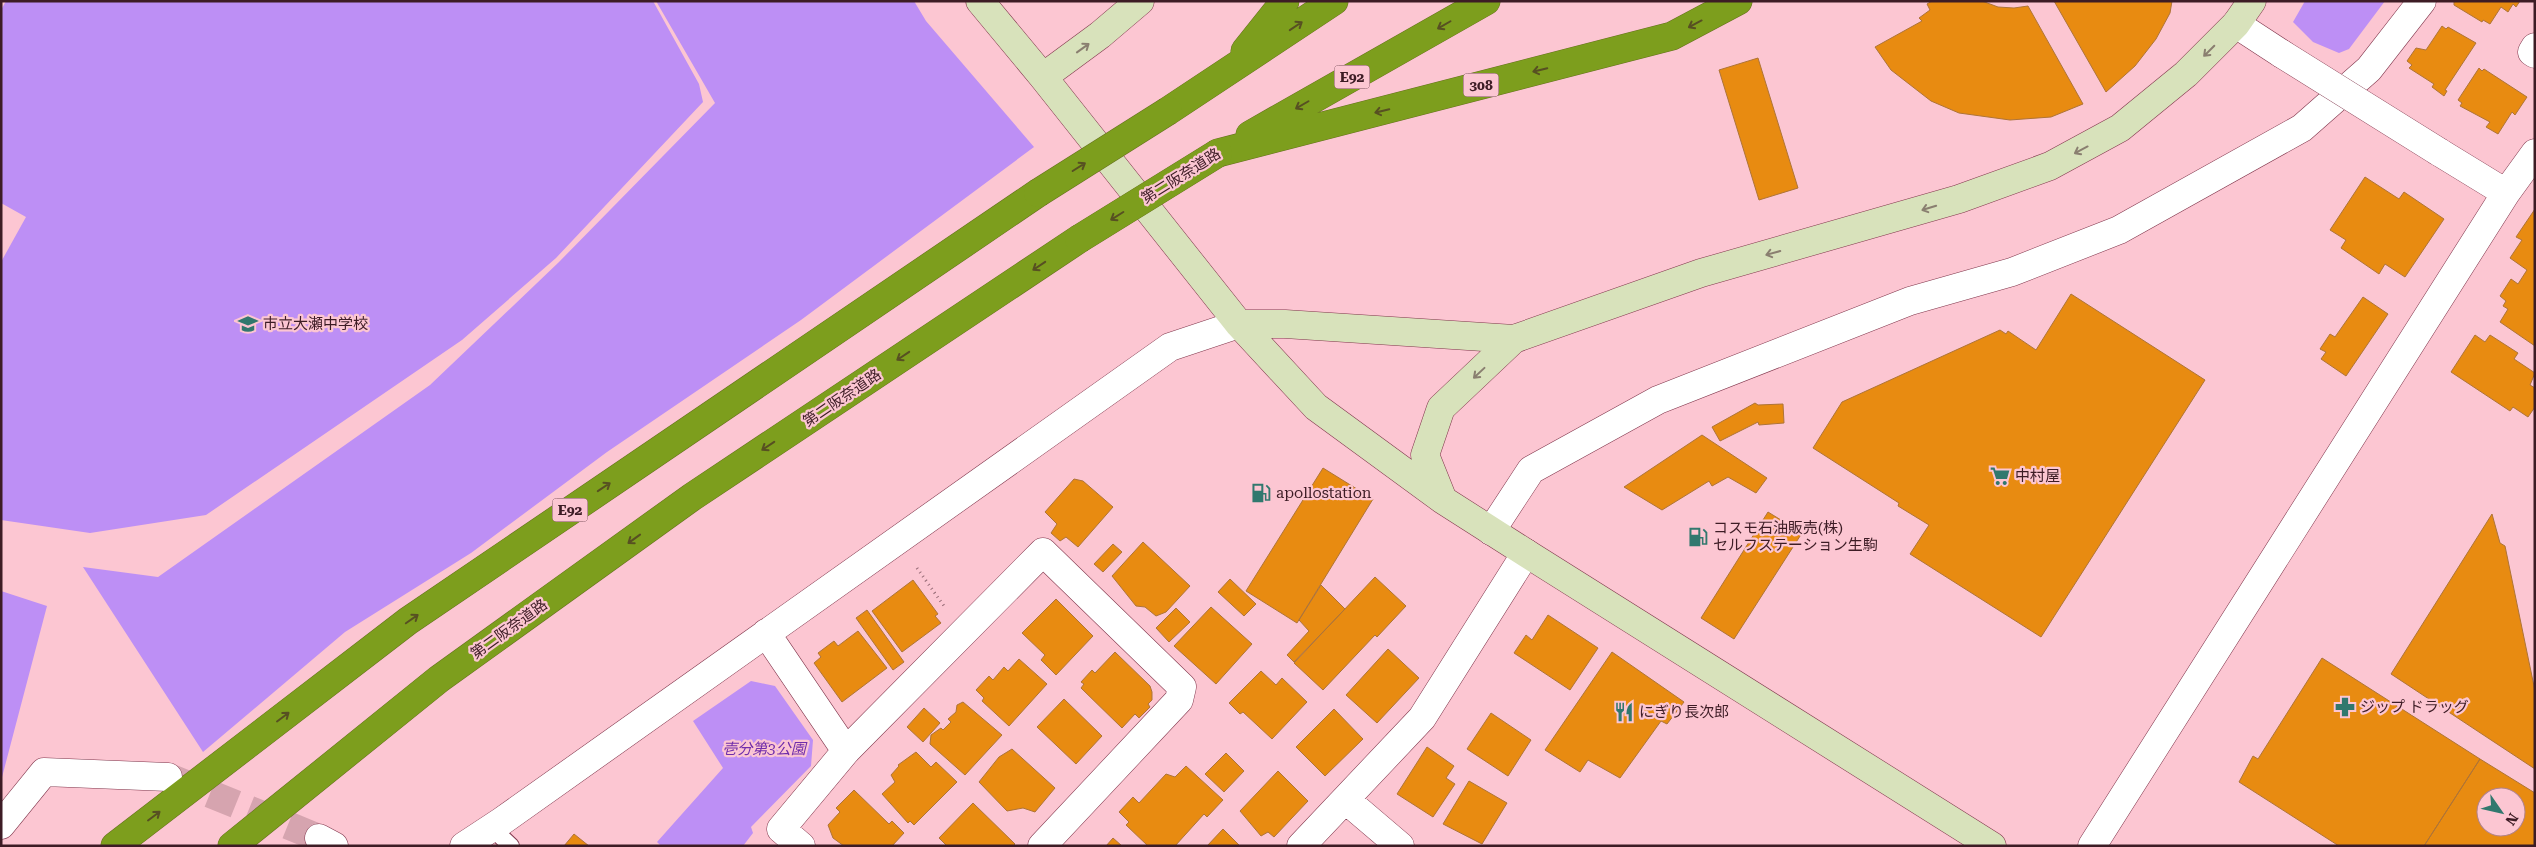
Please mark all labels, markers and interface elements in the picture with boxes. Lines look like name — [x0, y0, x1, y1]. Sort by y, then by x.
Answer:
one-way arrow — [1687, 19, 1702, 29]
one-way arrow — [1289, 21, 1303, 31]
one-way arrow — [1437, 21, 1451, 31]
one-way arrow — [1075, 43, 1089, 53]
one-way arrow — [2203, 45, 2215, 58]
road number: E92 — [1334, 66, 1370, 88]
one-way arrow — [1532, 66, 1548, 76]
road number: 308 — [1464, 74, 1498, 96]
one-way arrow — [1296, 101, 1310, 111]
one-way arrow — [1375, 107, 1391, 116]
street label: 第二阪奈道路 — [1138, 145, 1224, 207]
one-way arrow — [2074, 145, 2088, 155]
one-way arrow — [1072, 162, 1086, 172]
one-way arrow — [1922, 203, 1938, 213]
one-way arrow — [1110, 211, 1124, 221]
one-way arrow — [1766, 249, 1782, 258]
one-way arrow — [1032, 262, 1046, 272]
school or university icon: 市立大瀬中学校 — [237, 313, 259, 335]
place label: 市立大瀬中学校 — [263, 315, 368, 333]
one-way arrow — [897, 352, 911, 362]
street label: 第二阪奈道路 — [800, 365, 884, 431]
one-way arrow — [1472, 367, 1485, 379]
one-way arrow — [761, 441, 775, 452]
supermarket icon: 中村屋 — [1989, 465, 2011, 487]
place label: 中村屋 — [2015, 467, 2060, 485]
one-way arrow — [596, 482, 610, 492]
fuel station icon: apollostation — [1250, 482, 1272, 504]
place label: apollostation — [1276, 484, 1372, 502]
road number: E92 — [552, 498, 588, 522]
place label: コスモ石油販売(株) セルフステーション生駒 — [1713, 519, 1878, 554]
fuel station icon: コスモ石油販売(株) セルフステーション生駒 — [1687, 526, 1709, 548]
one-way arrow — [628, 533, 641, 544]
street label: 第二阪奈道路 — [467, 595, 551, 663]
one-way arrow — [405, 614, 419, 624]
pharmacy icon: ジップ ドラッグ — [2334, 696, 2356, 718]
place label: ジップ ドラッグ — [2360, 698, 2469, 716]
restaurant icon: にぎり長次郎 — [1613, 701, 1635, 723]
place label: にぎり長次郎 — [1639, 703, 1729, 721]
one-way arrow — [276, 712, 289, 723]
park label: 壱分第3公園 — [722, 740, 808, 758]
north arrow — [2476, 787, 2526, 837]
text: N — [2502, 810, 2521, 828]
one-way arrow — [147, 811, 161, 821]

